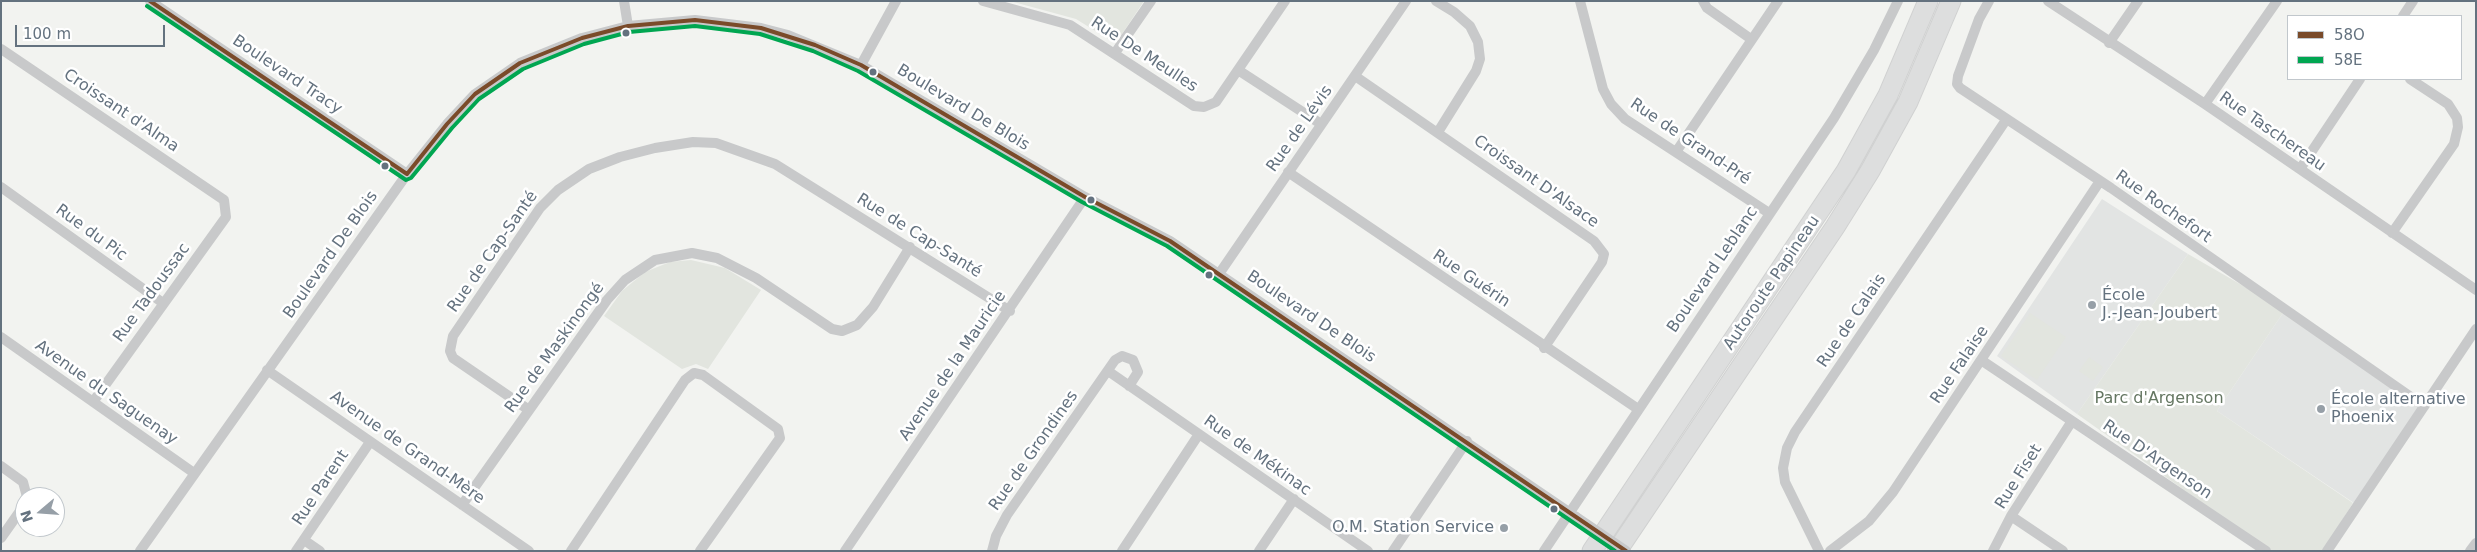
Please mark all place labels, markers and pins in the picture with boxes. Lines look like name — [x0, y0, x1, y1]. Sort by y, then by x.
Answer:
unlabelled marker — [621, 28, 631, 38]
unlabelled marker — [868, 67, 878, 77]
unlabelled marker — [380, 161, 390, 171]
unlabelled marker — [1086, 195, 1096, 205]
unlabelled marker — [1204, 270, 1214, 280]
place label: École J.-Jean-Joubert — [2102, 286, 2217, 324]
marker: École J.-Jean-Joubert — [2086, 299, 2098, 311]
place label: École alternative Phoenix — [2331, 390, 2466, 428]
marker: École alternative Phoenix — [2315, 403, 2327, 415]
unlabelled marker — [1549, 504, 1559, 514]
place label: O.M. Station Service — [1332, 518, 1494, 538]
marker: O.M. Station Service — [1498, 522, 1510, 534]

